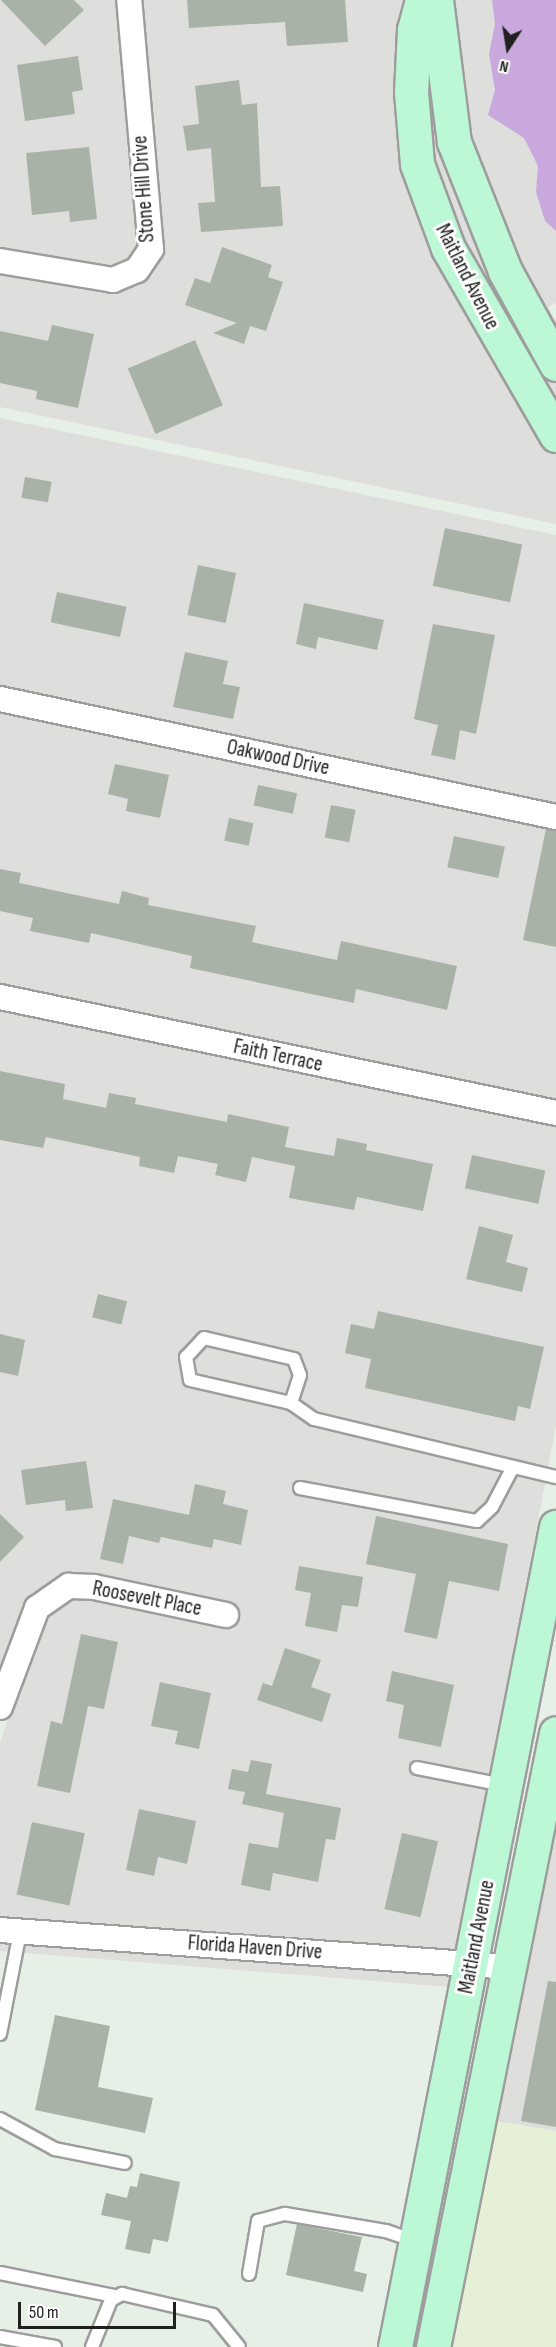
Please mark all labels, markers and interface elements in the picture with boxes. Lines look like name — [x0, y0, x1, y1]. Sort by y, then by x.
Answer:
north arrow — [478, 18, 538, 78]
text: N — [498, 56, 510, 76]
street label: Stone Hill Drive — [128, 135, 160, 243]
street label: Maitland Avenue — [430, 220, 504, 334]
street label: Oakwood Drive — [224, 735, 332, 781]
street label: Faith Terrace — [231, 1034, 325, 1078]
street label: Roosevelt Place — [90, 1576, 204, 1622]
street label: Maitland Avenue — [454, 1878, 500, 1996]
street label: Florida Haven Drive — [187, 1931, 323, 1965]
scale bar — [21, 2290, 178, 2328]
text: 50 m — [29, 2302, 59, 2323]

